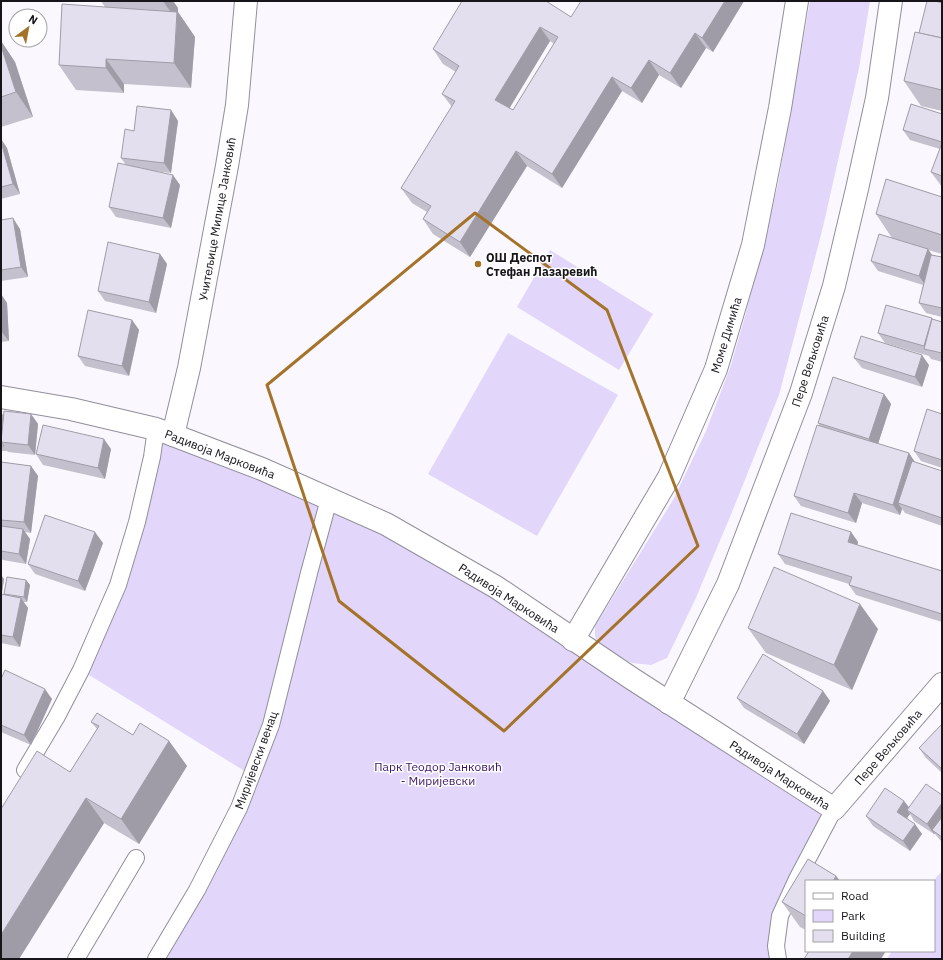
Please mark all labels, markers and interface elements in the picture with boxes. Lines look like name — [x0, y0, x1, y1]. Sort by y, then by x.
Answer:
north arrow — [8, 8, 48, 48]
text: N — [26, 11, 40, 28]
street label: Учитељице Милице Јанковић — [195, 136, 239, 302]
place label: ОШ Деспот Стефан Лазаревић — [486, 250, 597, 279]
marker: ОШ Деспот Стефан Лазаревић — [473, 259, 483, 269]
street label: Моме Димића — [707, 295, 745, 375]
street label: Пере Вељковића — [788, 313, 832, 409]
street label: Радивоја Марковића — [163, 426, 278, 482]
street label: Радивоја Марковића — [456, 560, 563, 636]
street label: Пере Вељковића — [851, 706, 925, 788]
street label: Миријевски венац — [231, 709, 281, 811]
street label: Радивоја Марковића — [727, 737, 834, 813]
park label: Парк Теодор Јанковић - Миријевски — [374, 759, 502, 788]
legend — [805, 880, 935, 952]
text: Road — [841, 888, 869, 903]
text: Park — [841, 908, 866, 923]
text: Building — [841, 928, 886, 943]

